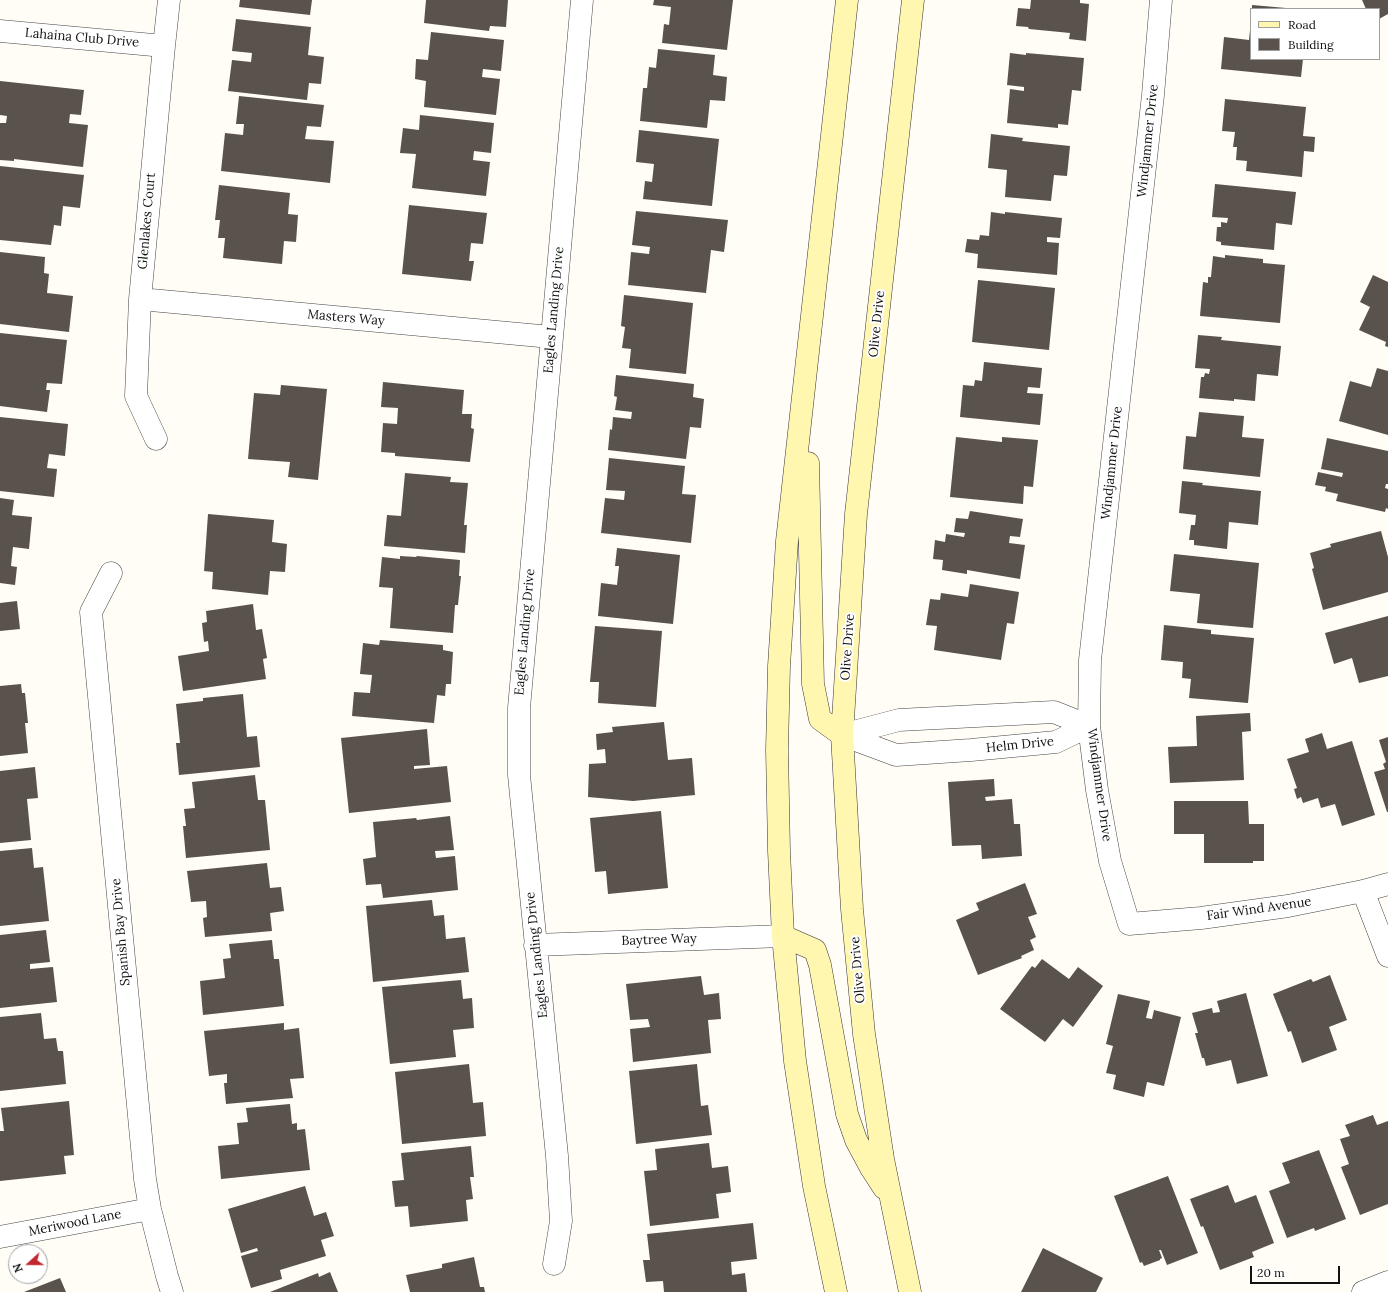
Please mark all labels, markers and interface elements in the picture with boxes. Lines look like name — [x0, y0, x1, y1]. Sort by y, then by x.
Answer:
legend — [1250, 8, 1380, 60]
text: Road — [1288, 17, 1316, 32]
street label: Lahaina Club Drive — [24, 25, 140, 51]
text: Building — [1288, 37, 1334, 52]
street label: Windjammer Drive — [1134, 84, 1162, 198]
street label: Glenlakes Court — [135, 172, 159, 270]
street label: Eagles Landing Drive — [541, 246, 567, 374]
street label: Olive Drive — [866, 290, 888, 358]
street label: Masters Way — [307, 307, 385, 329]
street label: Windjammer Drive — [1098, 406, 1126, 520]
street label: Eagles Landing Drive — [512, 568, 538, 696]
street label: Olive Drive — [838, 613, 858, 681]
street label: Windjammer Drive — [1083, 727, 1115, 843]
street label: Helm Drive — [985, 734, 1055, 756]
street label: Spanish Bay Drive — [109, 878, 133, 986]
street label: Eagles Landing Drive — [523, 891, 551, 1019]
street label: Fair Wind Avenue — [1206, 894, 1312, 924]
street label: Baytree Way — [621, 931, 697, 949]
street label: Olive Drive — [847, 936, 869, 1004]
street label: Meriwood Lane — [27, 1206, 123, 1240]
north arrow — [8, 1244, 48, 1284]
scale bar — [1252, 1258, 1342, 1284]
text: N — [10, 1261, 26, 1274]
text: 20 m — [1257, 1265, 1285, 1280]

